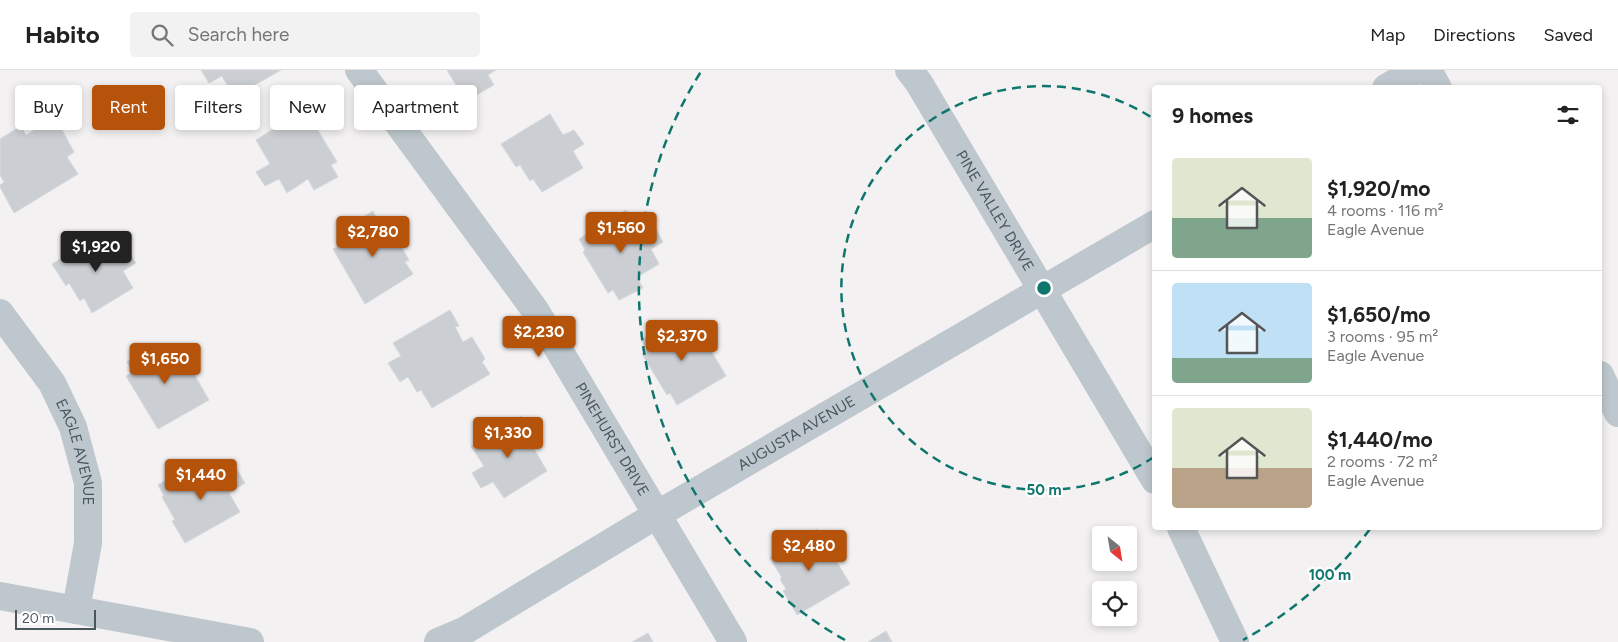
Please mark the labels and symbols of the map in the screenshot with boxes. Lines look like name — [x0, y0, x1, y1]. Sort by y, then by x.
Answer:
street label: PINE VALLEY DRIVE — [952, 147, 1038, 274]
pin: $1,560 — [580, 212, 662, 254]
pin: $2,780 — [332, 216, 414, 258]
pin: $1,920 — [55, 230, 137, 273]
centre of rings — [1035, 279, 1053, 297]
pin: $2,230 — [498, 316, 580, 358]
pin: $2,370 — [641, 320, 723, 362]
pin: $1,650 — [124, 342, 206, 385]
street label: PINEHURST DRIVE — [571, 379, 653, 499]
street label: AUGUSTA AVENUE — [734, 392, 858, 475]
street label: EAGLE AVENUE — [52, 396, 97, 505]
pin: $1,330 — [467, 416, 549, 459]
pin: $1,440 — [160, 458, 242, 501]
text: 50 m — [1026, 481, 1062, 499]
north arrow — [1092, 526, 1138, 571]
pin: $2,480 — [768, 530, 850, 572]
text: 100 m — [1309, 566, 1351, 584]
scale bar — [15, 607, 96, 630]

